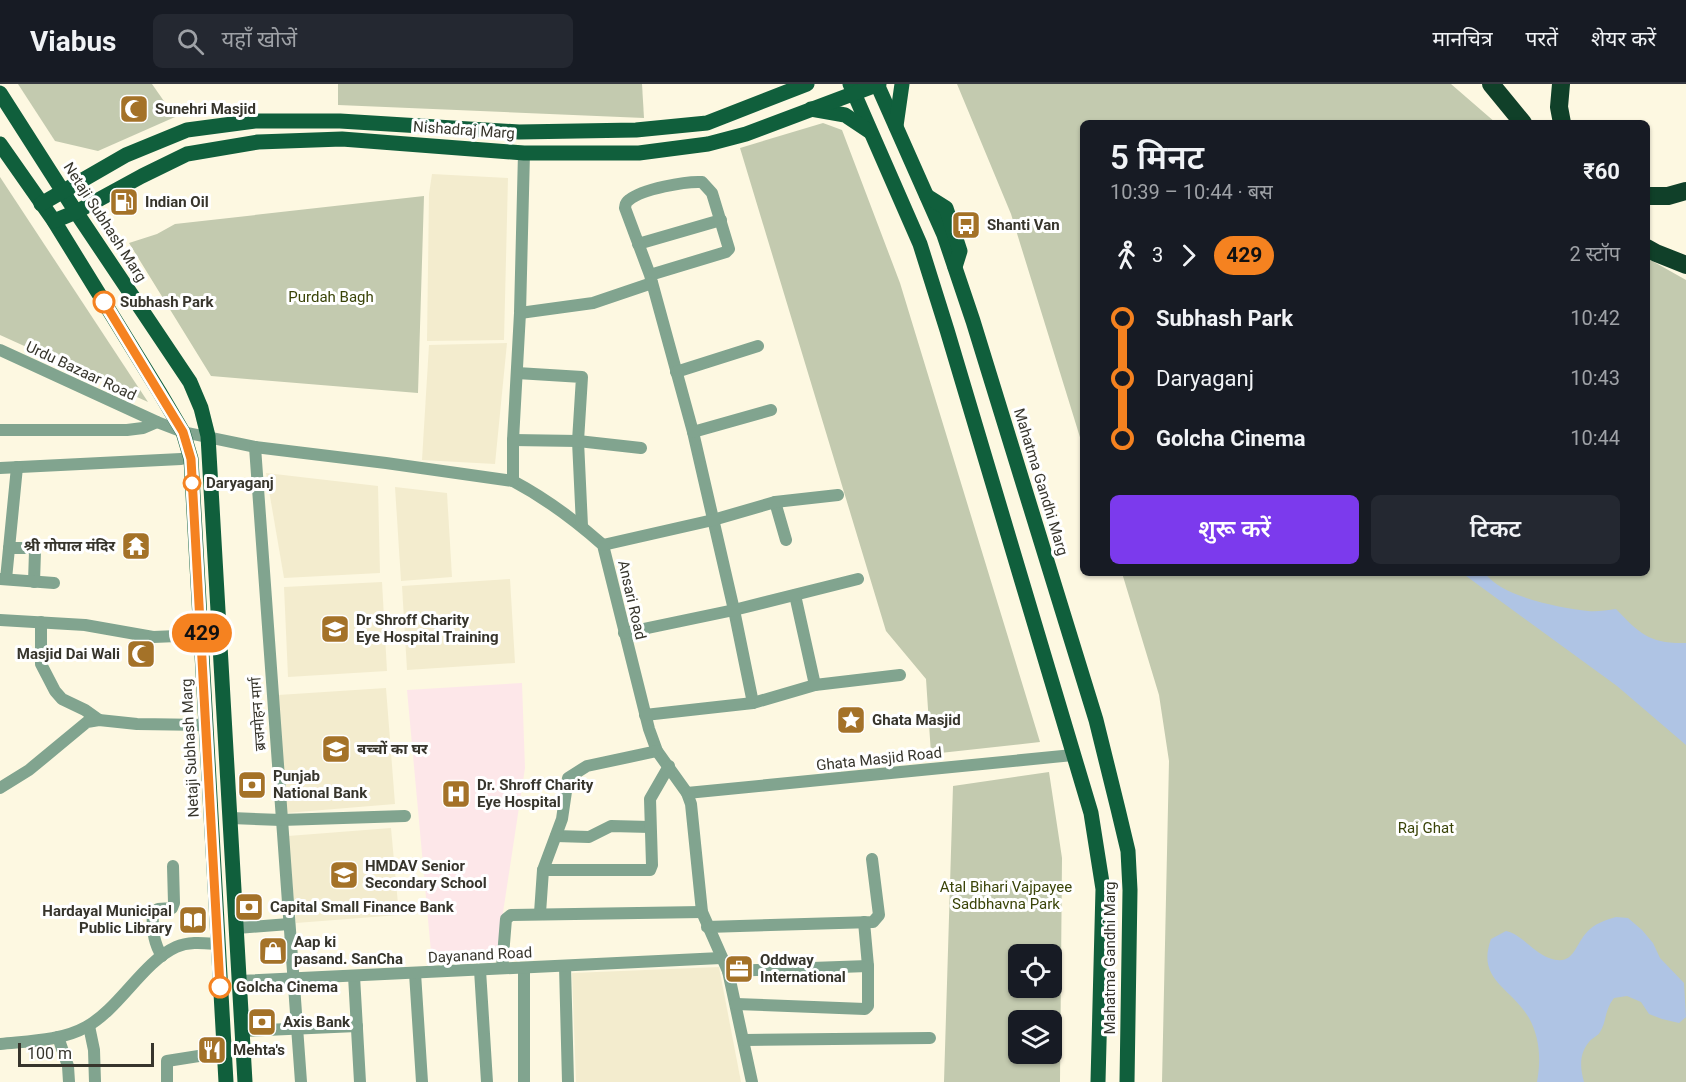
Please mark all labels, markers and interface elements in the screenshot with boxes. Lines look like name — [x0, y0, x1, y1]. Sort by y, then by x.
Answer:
search box — [153, 14, 573, 68]
text: Viabus — [30, 25, 117, 58]
icon: search — [174, 25, 207, 58]
text: यहाँ खोजें — [222, 27, 297, 52]
text: मानचित्र — [1432, 27, 1493, 51]
text: परतें — [1526, 27, 1558, 51]
text: शेयर करें — [1591, 27, 1656, 51]
mosque icon: Sunehri Masjid — [118, 93, 150, 125]
place label: Sunehri Masjid — [155, 100, 256, 118]
street label: Nishadraj Marg — [413, 117, 515, 143]
text: 5 मिनट — [1110, 138, 1204, 177]
street label: Netaji Subhash Marg — [60, 159, 150, 285]
text: ₹60 — [1583, 159, 1620, 184]
text: 10:39 – 10:44 · बस — [1110, 180, 1273, 204]
fuel station icon: Indian Oil — [108, 186, 140, 218]
place label: Indian Oil — [145, 193, 209, 211]
bus stop icon: Shanti Van — [950, 209, 982, 241]
place label: Shanti Van — [987, 216, 1060, 234]
icon: walk — [1110, 239, 1143, 272]
icon: forward — [1172, 239, 1205, 272]
text: 2 स्टॉप — [1569, 242, 1620, 266]
text: 3 — [1152, 243, 1163, 267]
text: 429 — [1226, 243, 1262, 267]
park label: Purdah Bagh — [288, 288, 374, 306]
marker: Subhash Park — [93, 291, 115, 313]
place label: Subhash Park — [120, 293, 214, 311]
text: Subhash Park — [1156, 306, 1293, 331]
text: 10:42 — [1570, 306, 1620, 330]
street label: Urdu Bazaar Road — [23, 338, 139, 404]
text: Daryaganj — [1156, 366, 1254, 391]
text: 10:43 — [1570, 366, 1620, 390]
street label: Mahatma Gandhi Marg — [1010, 406, 1072, 558]
text: Golcha Cinema — [1156, 426, 1306, 451]
text: 10:44 — [1570, 426, 1620, 450]
marker: Daryaganj — [183, 474, 201, 492]
place label: Daryaganj — [206, 474, 274, 492]
button: शुरू करें — [1110, 495, 1359, 564]
button: टिकट — [1371, 495, 1620, 564]
temple icon: श्री गोपाल मंदिर — [120, 530, 152, 562]
place label: श्री गोपाल मंदिर — [24, 537, 115, 555]
street label: Ansari Road — [614, 559, 650, 641]
place label: Dr Shroff Charity Eye Hospital Training — [356, 611, 499, 646]
school or university icon: Dr Shroff Charity Eye Hospital Training — [319, 613, 351, 645]
line badge: 429 — [168, 614, 236, 652]
text: 429 — [184, 621, 220, 645]
mosque icon: Masjid Dai Wali — [125, 638, 157, 670]
place label: Masjid Dai Wali — [17, 645, 120, 663]
street label: ब्रजमोहन मार्ग — [246, 676, 270, 751]
street label: Netaji Subhash Marg — [177, 678, 203, 818]
place icon: Ghata Masjid — [835, 704, 867, 736]
place label: Ghata Masjid — [872, 711, 961, 729]
school or university icon: बच्चों का घर — [320, 733, 352, 765]
place label: बच्चों का घर — [357, 740, 428, 758]
street label: Ghata Masjid Road — [815, 743, 943, 775]
place label: Punjab National Bank — [273, 767, 368, 802]
bank icon: Punjab National Bank — [236, 769, 268, 801]
place label: Dr. Shroff Charity Eye Hospital — [477, 776, 594, 811]
hospital icon: Dr. Shroff Charity Eye Hospital — [440, 778, 472, 810]
park label: Raj Ghat — [1398, 819, 1454, 837]
place label: HMDAV Senior Secondary School — [365, 857, 487, 892]
school or university icon: HMDAV Senior Secondary School — [328, 859, 360, 891]
park label: Atal Bihari Vajpayee Sadbhavna Park — [940, 878, 1072, 913]
street label: Mahatma Gandhi Marg — [1101, 882, 1119, 1035]
bank icon: Capital Small Finance Bank — [233, 891, 265, 923]
place label: Capital Small Finance Bank — [270, 898, 455, 916]
place label: Hardayal Municipal Public Library — [42, 902, 172, 937]
library icon: Hardayal Municipal Public Library — [177, 904, 209, 936]
place label: Aap ki pasand. SanCha — [294, 933, 403, 968]
shop icon: Aap ki pasand. SanCha — [257, 935, 289, 967]
street label: Dayanand Road — [427, 943, 533, 967]
map controls — [1008, 944, 1062, 1064]
button: locate — [1008, 944, 1062, 998]
place label: Oddway International — [760, 951, 846, 986]
office icon: Oddway International — [723, 953, 755, 985]
marker: Golcha Cinema — [209, 976, 231, 998]
place label: Golcha Cinema — [236, 978, 338, 996]
bank icon: Axis Bank — [246, 1006, 278, 1038]
button: layers — [1008, 1010, 1062, 1064]
place label: Axis Bank — [283, 1013, 351, 1031]
restaurant icon: Mehta's — [196, 1034, 228, 1066]
scale bar — [18, 1040, 154, 1068]
place label: Mehta's — [233, 1041, 285, 1059]
text: 100 m — [27, 1044, 72, 1063]

